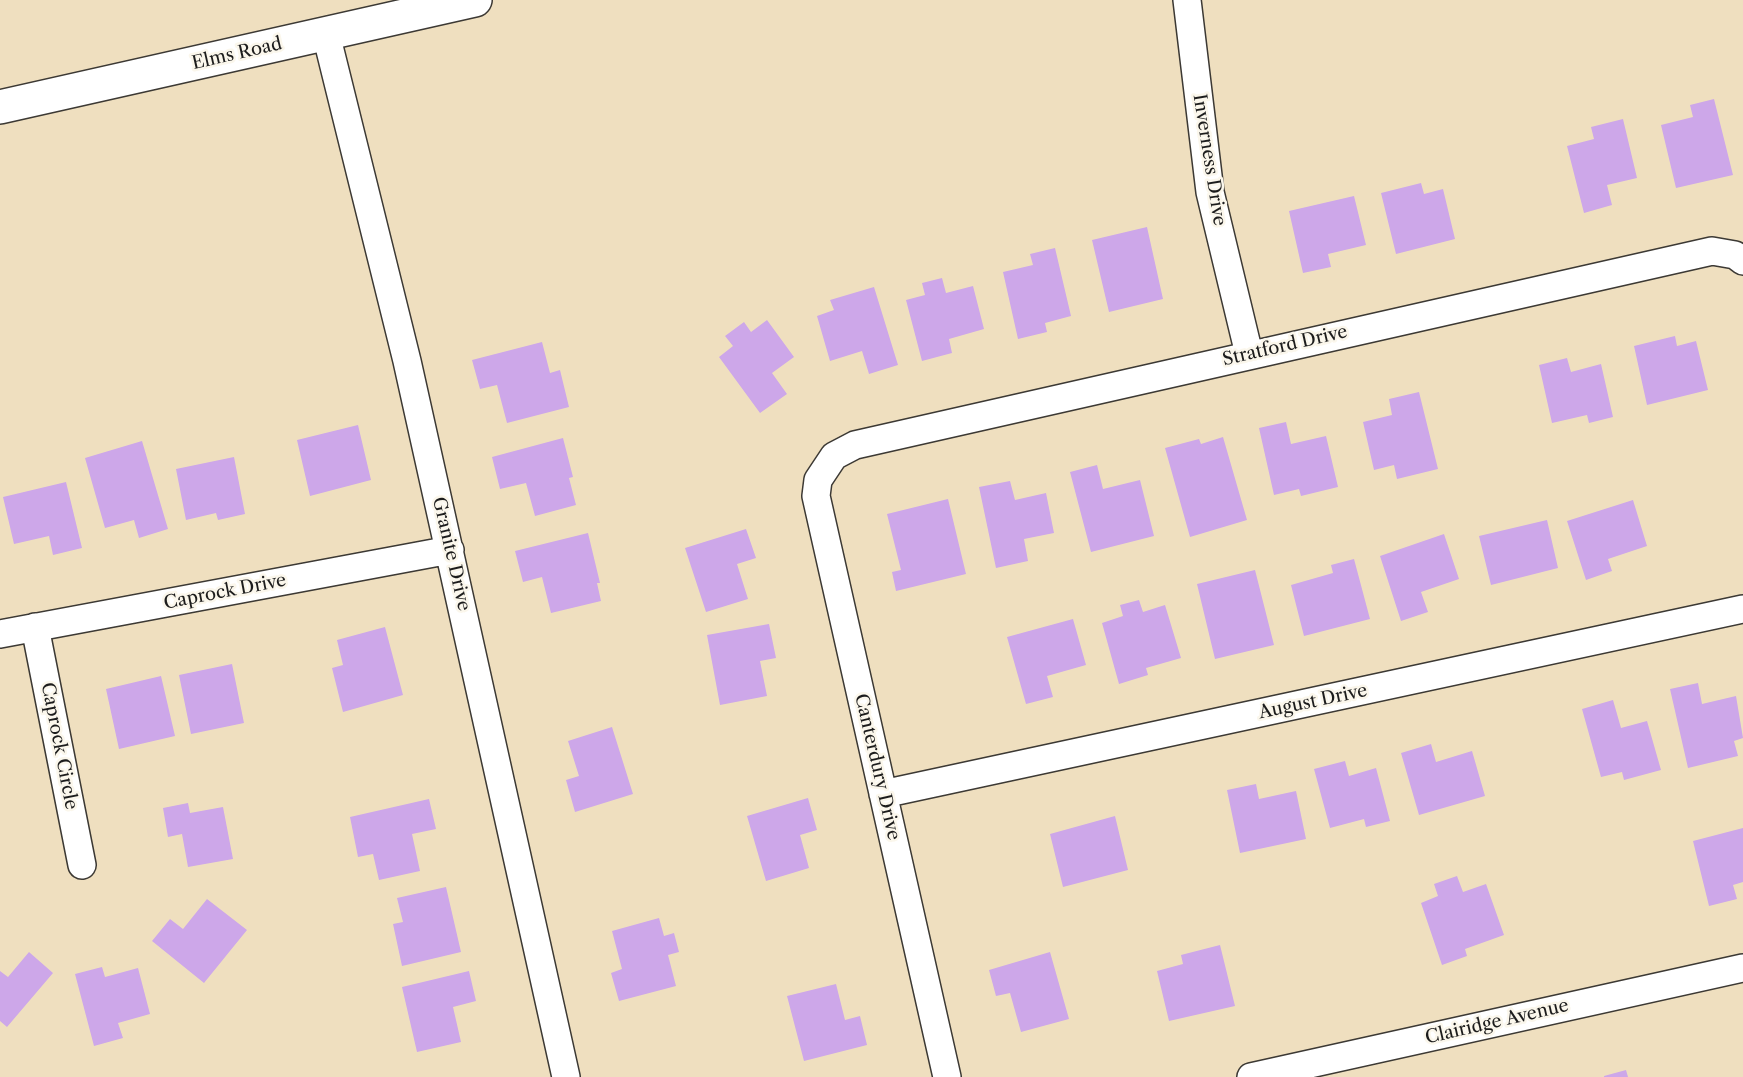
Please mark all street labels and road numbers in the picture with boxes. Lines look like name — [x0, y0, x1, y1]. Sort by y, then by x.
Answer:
street label: Elms Road — [190, 33, 284, 75]
street label: Inverness Drive — [1188, 93, 1230, 227]
street label: Stratford Drive — [1220, 321, 1350, 371]
street label: Granite Drive — [427, 495, 475, 613]
street label: Caprock Drive — [162, 570, 288, 614]
street label: August Drive — [1257, 680, 1369, 724]
street label: Caprock Circle — [36, 681, 82, 811]
street label: Canterdury Drive — [850, 692, 904, 842]
street label: Clairidge Avenue — [1423, 995, 1571, 1049]

